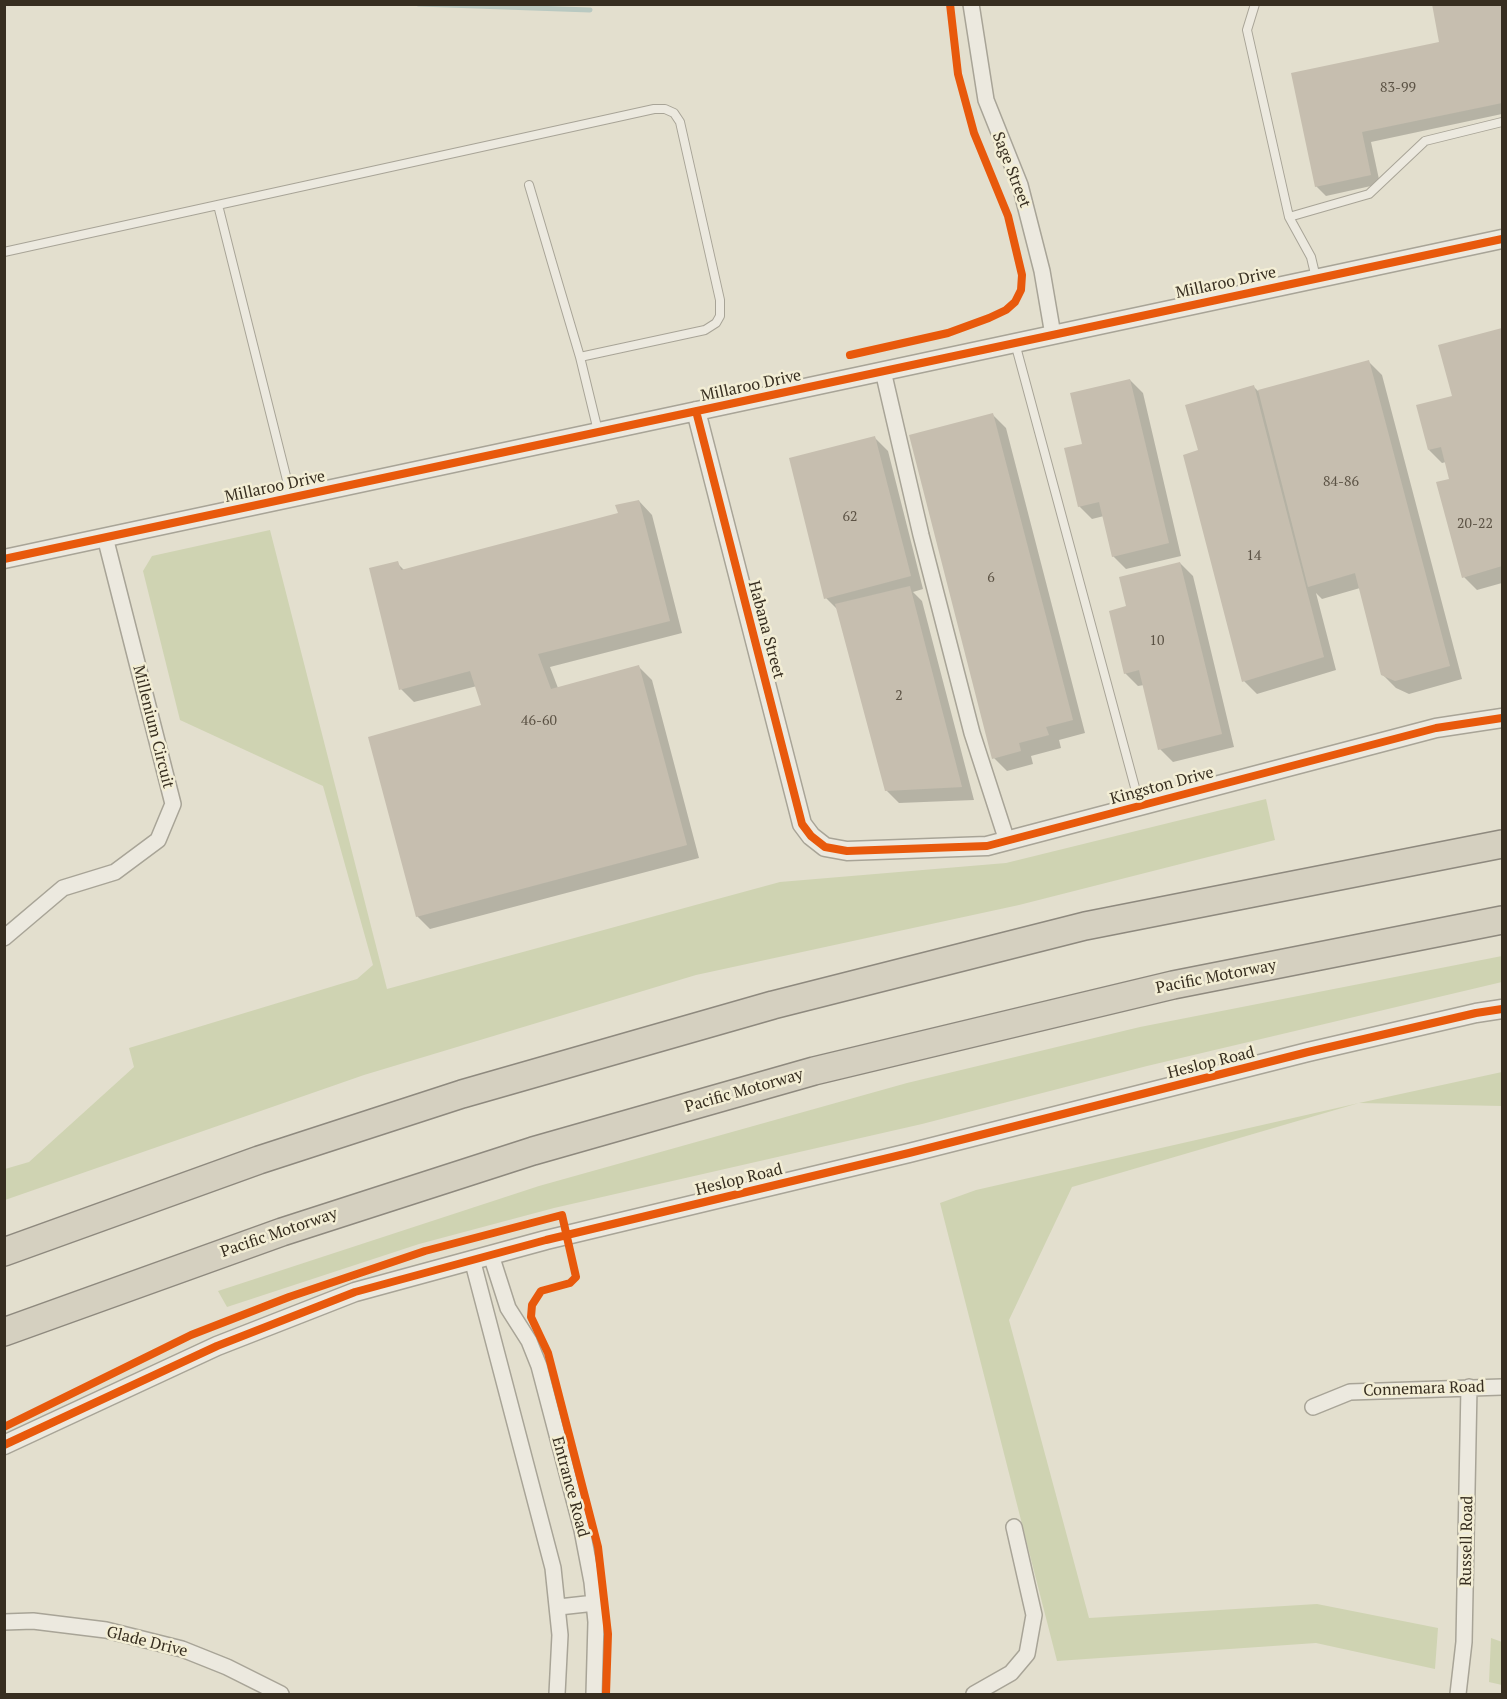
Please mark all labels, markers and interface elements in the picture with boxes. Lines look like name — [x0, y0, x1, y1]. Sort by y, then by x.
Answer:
house number: 83-99 — [1380, 80, 1416, 96]
street label: Sage Street — [988, 129, 1034, 211]
street label: Millaroo Drive — [1174, 263, 1278, 303]
street label: Millaroo Drive — [699, 366, 803, 406]
street label: Millaroo Drive — [223, 467, 327, 507]
house number: 84-86 — [1323, 474, 1359, 490]
house number: 62 — [843, 509, 857, 525]
house number: 20-22 — [1457, 516, 1493, 532]
house number: 14 — [1247, 548, 1261, 564]
house number: 6 — [987, 570, 995, 586]
street label: Habana Street — [744, 579, 788, 681]
house number: 10 — [1150, 633, 1164, 649]
street label: Millenium Circuit — [128, 663, 178, 791]
house number: 2 — [895, 688, 903, 704]
house number: 46-60 — [521, 713, 557, 729]
street label: Kingston Drive — [1108, 763, 1216, 809]
street label: Pacific Motorway — [1154, 956, 1278, 998]
street label: Heslop Road — [1166, 1043, 1256, 1083]
street label: Pacific Motorway — [683, 1065, 805, 1117]
street label: Heslop Road — [694, 1160, 784, 1200]
street label: Pacific Motorway — [218, 1204, 340, 1262]
street label: Connemara Road — [1363, 1377, 1485, 1401]
street label: Entrance Road — [547, 1435, 593, 1539]
street label: Russell Road — [1457, 1496, 1477, 1586]
street label: Glade Drive — [104, 1623, 190, 1661]

